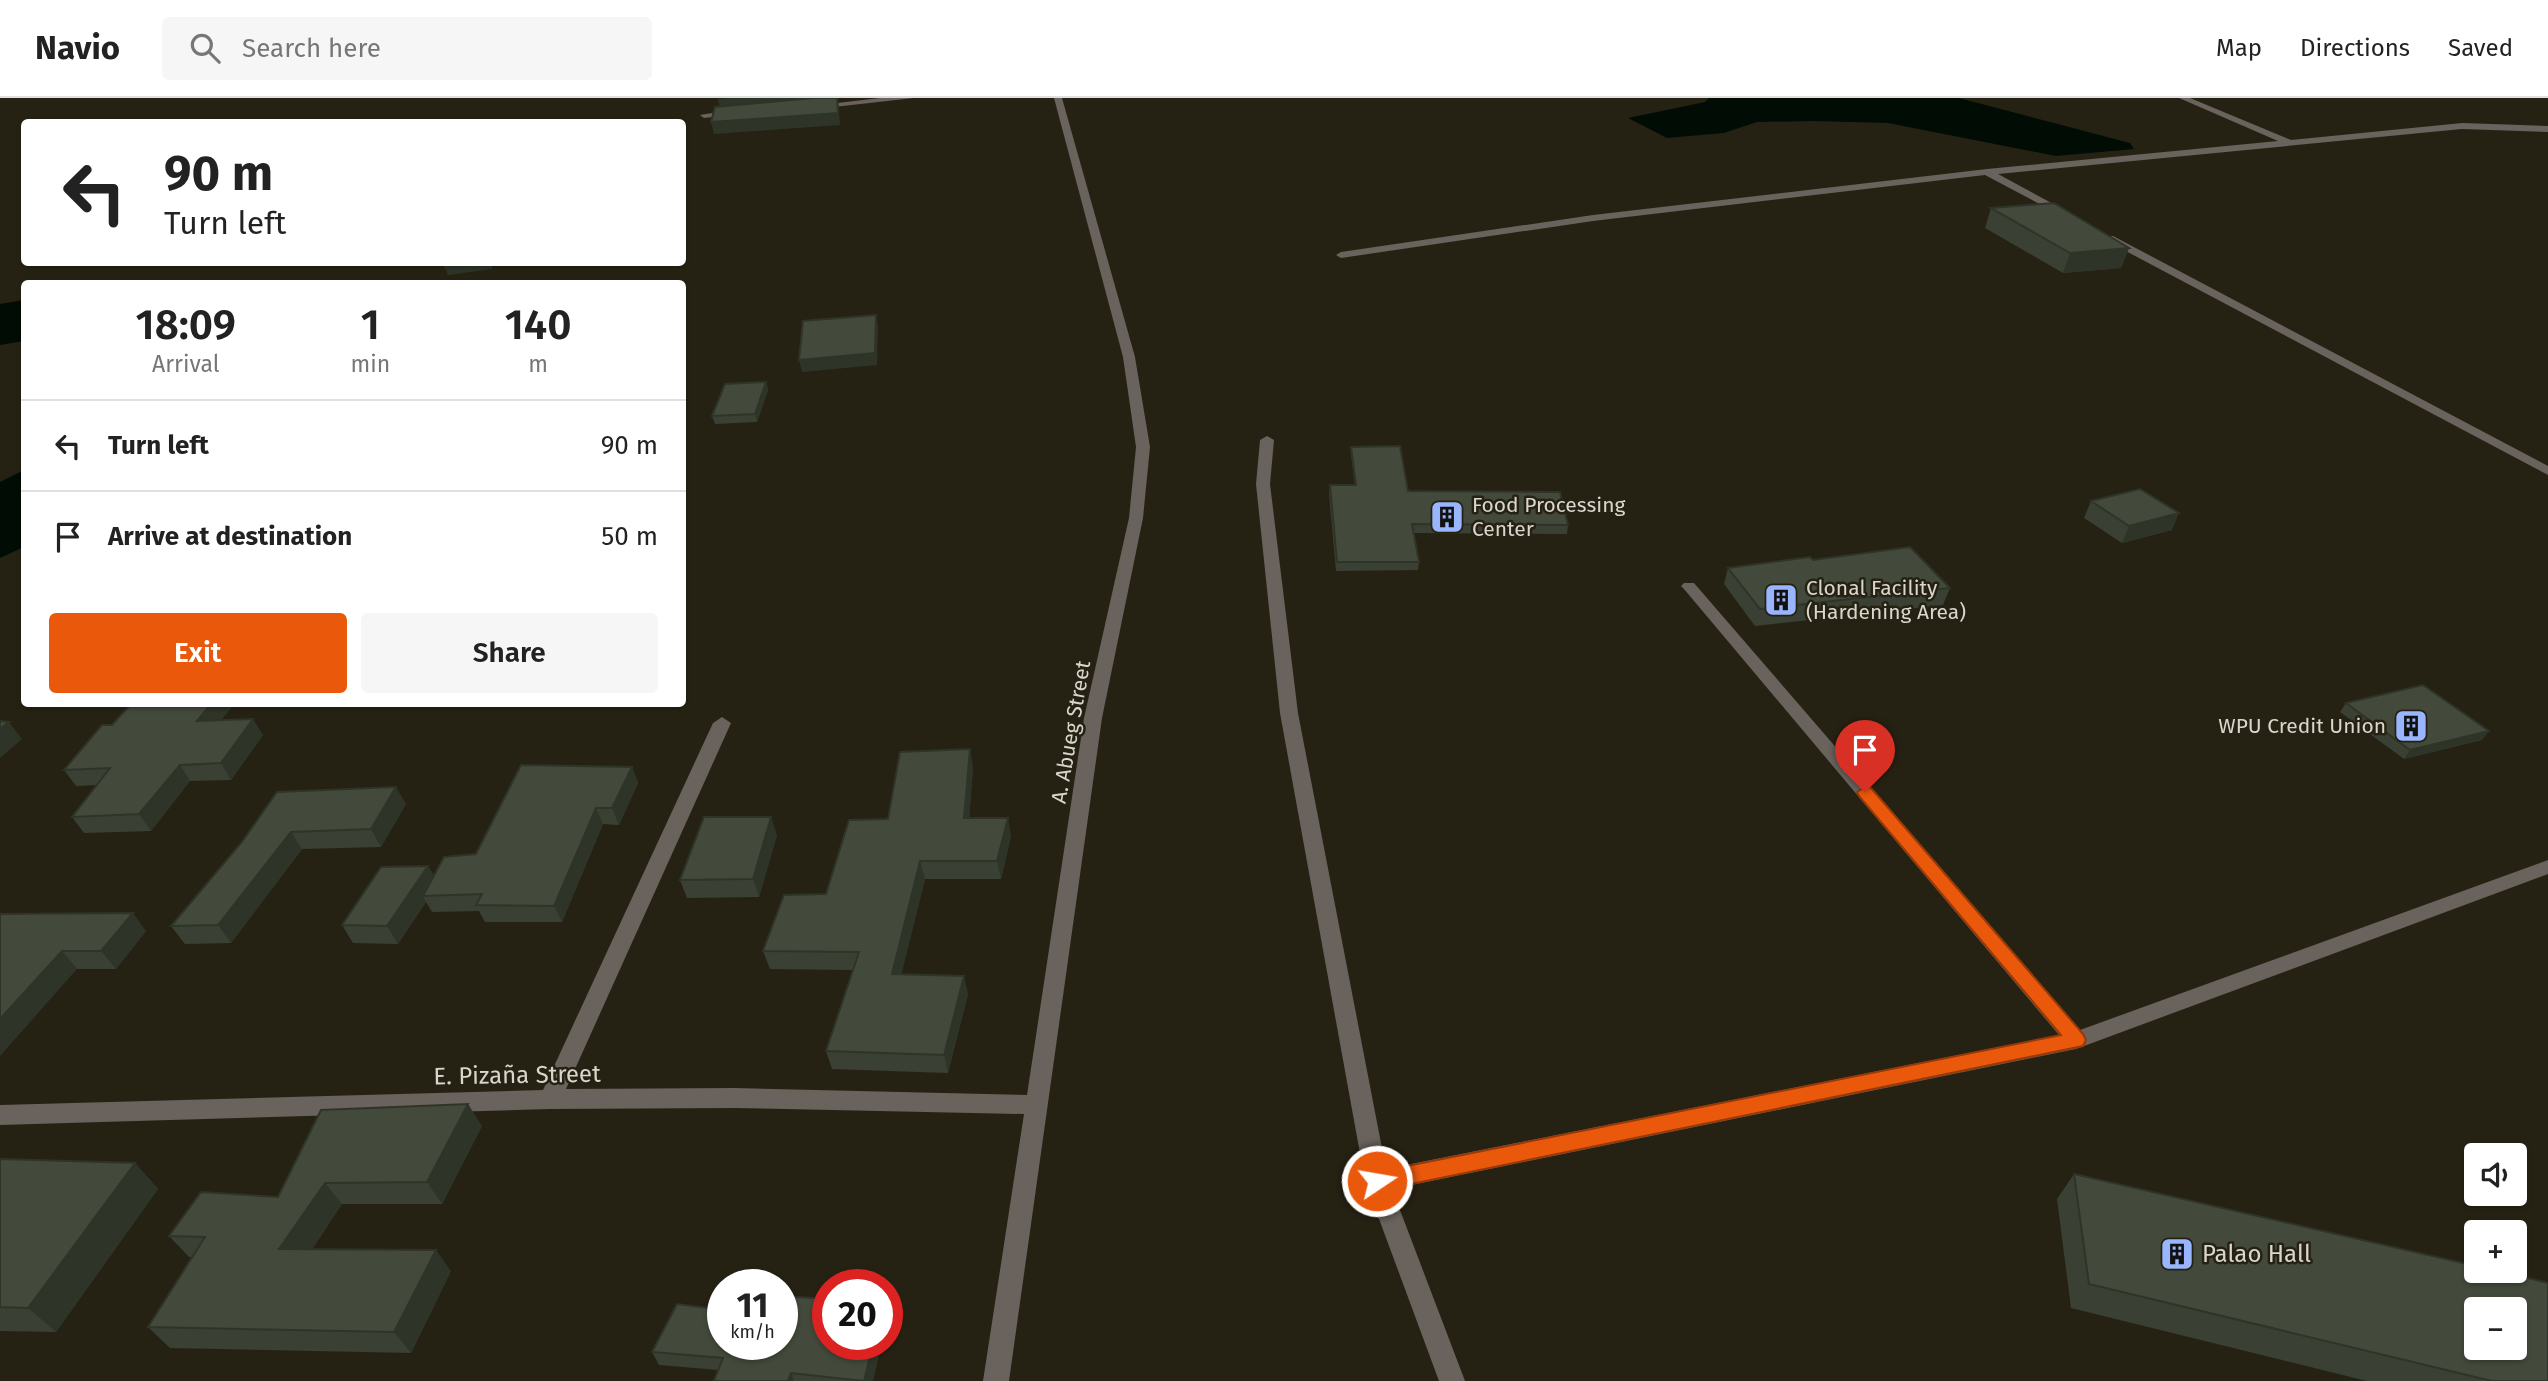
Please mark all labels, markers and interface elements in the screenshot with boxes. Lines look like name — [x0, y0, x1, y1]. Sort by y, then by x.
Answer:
search box — [162, 17, 652, 80]
text: Navio — [35, 28, 120, 68]
icon: search — [186, 29, 224, 67]
text: Search here — [242, 33, 381, 64]
text: Map — [2216, 34, 2262, 62]
text: Directions — [2300, 34, 2410, 62]
text: Saved — [2448, 34, 2513, 62]
text: 90 m — [164, 144, 273, 203]
icon: left — [49, 147, 140, 238]
text: Turn left — [164, 204, 286, 242]
text: 18:09 — [136, 300, 236, 350]
text: 1 — [361, 300, 380, 350]
text: 140 — [505, 300, 572, 350]
text: Arrival — [152, 350, 219, 378]
text: min — [350, 350, 390, 378]
text: m — [528, 350, 548, 378]
icon: left — [49, 427, 87, 465]
text: Turn left — [108, 430, 209, 461]
text: 90 m — [601, 430, 658, 461]
place label: Food Processing Center — [1472, 492, 1625, 542]
building icon: Food Processing Center — [1428, 498, 1466, 536]
icon: arrive — [49, 518, 87, 556]
text: Arrive at destination — [108, 521, 352, 552]
text: 50 m — [601, 521, 658, 552]
place label: Clonal Facility (Hardening Area) — [1806, 575, 1966, 625]
building icon: Clonal Facility (Hardening Area) — [1762, 581, 1800, 619]
button: Exit — [49, 613, 347, 693]
button: Share — [361, 613, 658, 693]
street label: A. Abueg Street — [1046, 658, 1096, 805]
building icon: WPU Credit Union — [2392, 707, 2430, 745]
place label: WPU Credit Union — [2218, 713, 2386, 739]
pin — [1835, 720, 1895, 792]
icon: arrive — [1846, 731, 1884, 769]
street label: E. Pizaña Street — [433, 1060, 601, 1090]
map controls — [2464, 1143, 2527, 1360]
button: sound — [2464, 1143, 2527, 1206]
position arrow — [1340, 1144, 1414, 1218]
button: + — [2464, 1220, 2527, 1283]
building icon: Palao Hall — [2158, 1235, 2196, 1273]
place label: Palao Hall — [2202, 1240, 2311, 1268]
speed limit sign: 20 — [812, 1269, 903, 1360]
text: 11 — [737, 1284, 768, 1326]
button: − — [2464, 1297, 2527, 1360]
text: km/h — [730, 1321, 775, 1343]

